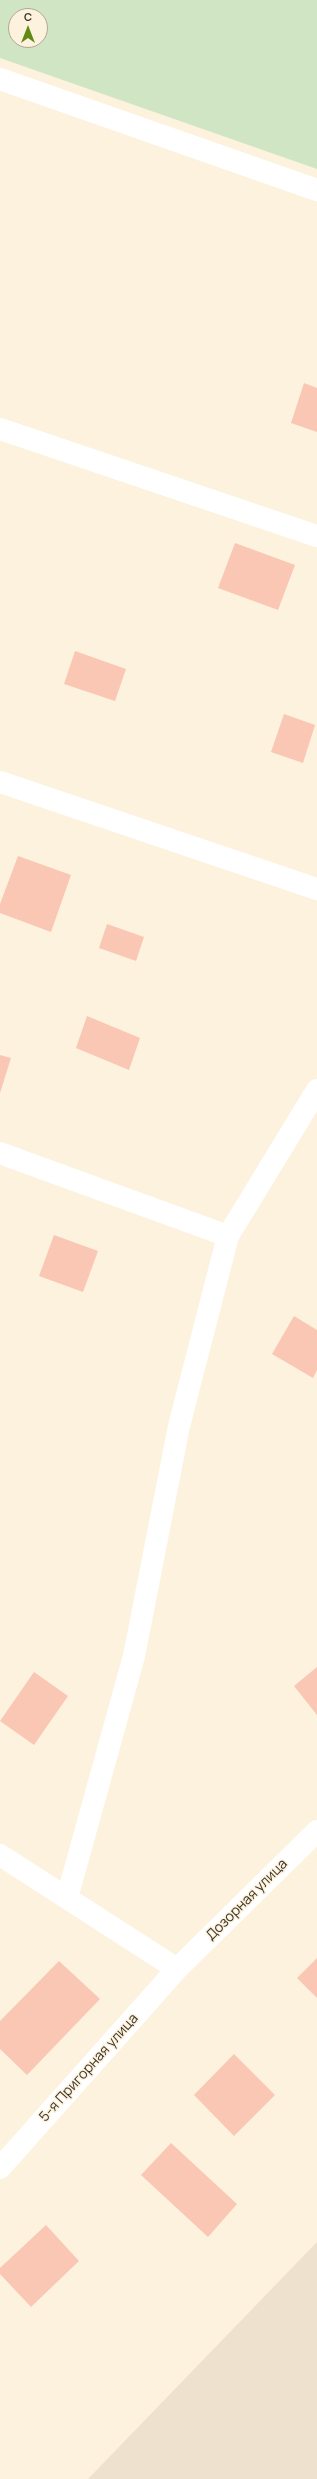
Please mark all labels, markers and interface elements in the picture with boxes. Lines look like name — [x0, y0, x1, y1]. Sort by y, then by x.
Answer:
north arrow — [8, 8, 48, 48]
text: С — [24, 9, 32, 24]
street label: Дозорная улица — [203, 1856, 291, 1944]
street label: 5-я Пригорная улица — [36, 2011, 142, 2125]

